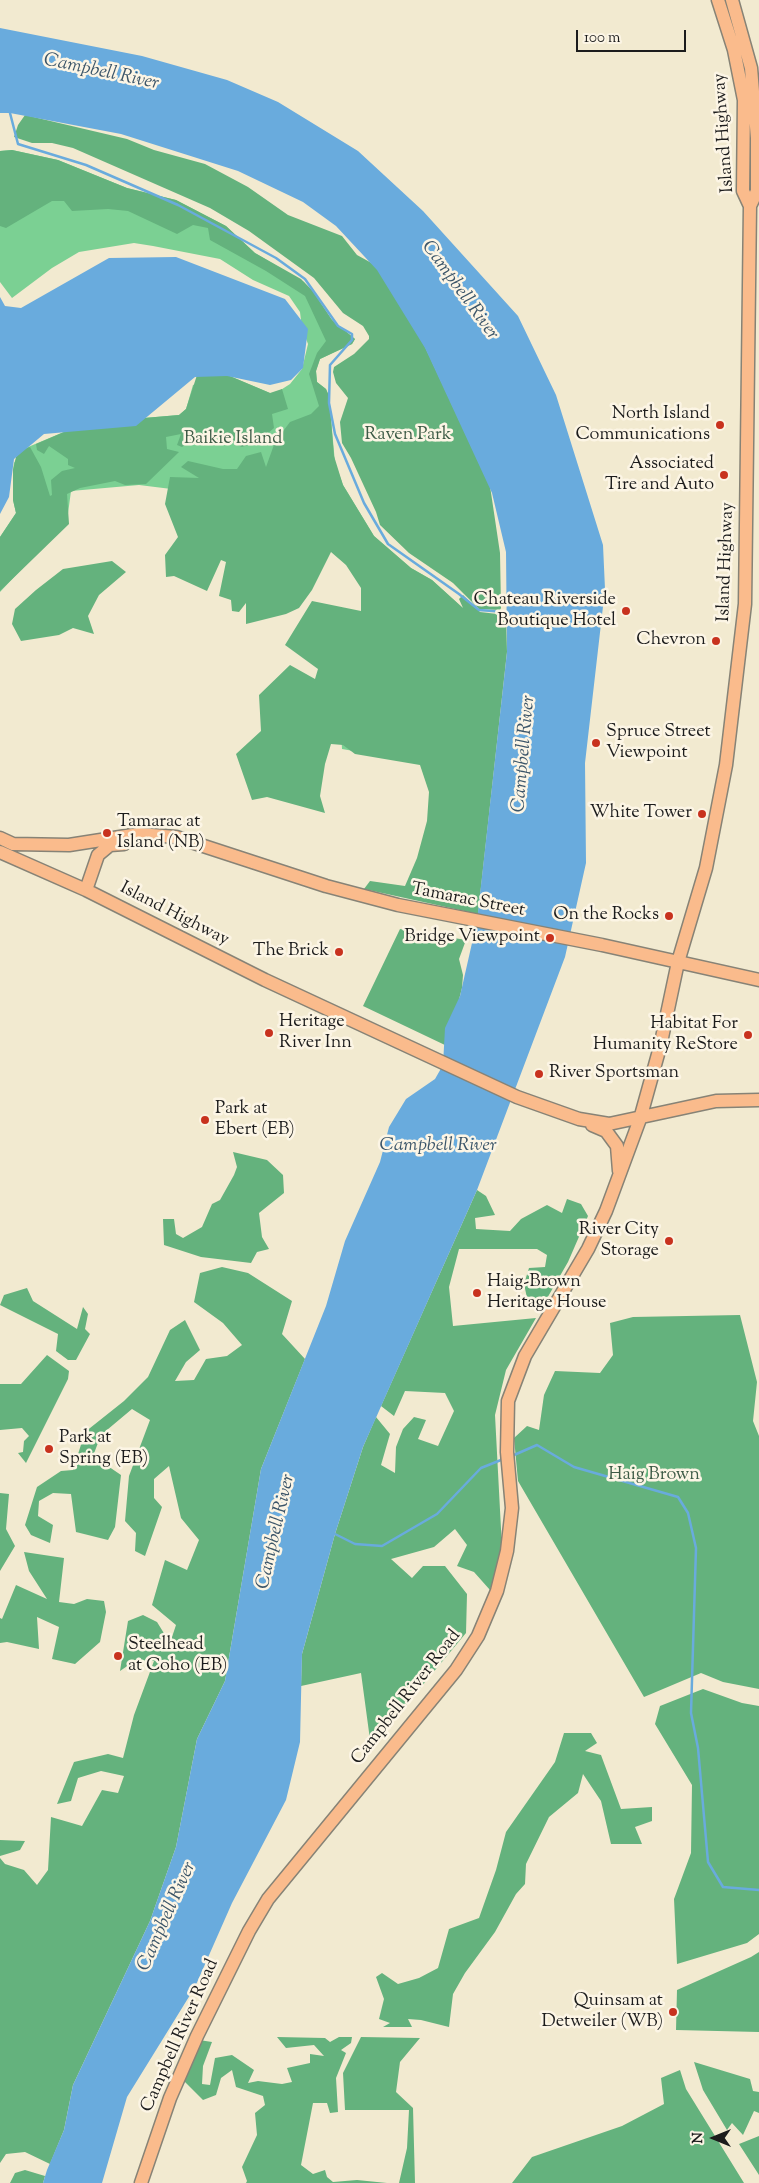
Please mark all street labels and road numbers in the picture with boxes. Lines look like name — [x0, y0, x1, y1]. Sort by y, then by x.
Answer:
street label: Island Highway — [710, 73, 740, 193]
street label: Island Highway — [714, 502, 740, 622]
street label: Island Highway — [116, 878, 232, 952]
street label: Tamarac Street — [409, 879, 527, 923]
street label: Campbell River Road — [348, 1626, 466, 1770]
street label: Campbell River Road — [138, 1956, 224, 2116]

